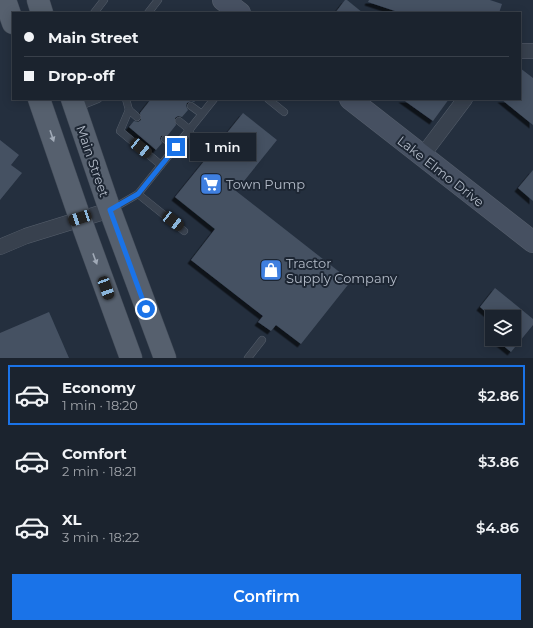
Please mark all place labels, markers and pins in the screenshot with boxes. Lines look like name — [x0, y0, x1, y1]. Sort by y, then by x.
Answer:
supermarket icon: Town Pump — [198, 171, 224, 197]
place label: Town Pump — [226, 176, 305, 192]
place label: Tractor Supply Company — [286, 255, 398, 286]
shop icon: Tractor Supply Company — [258, 257, 284, 283]

